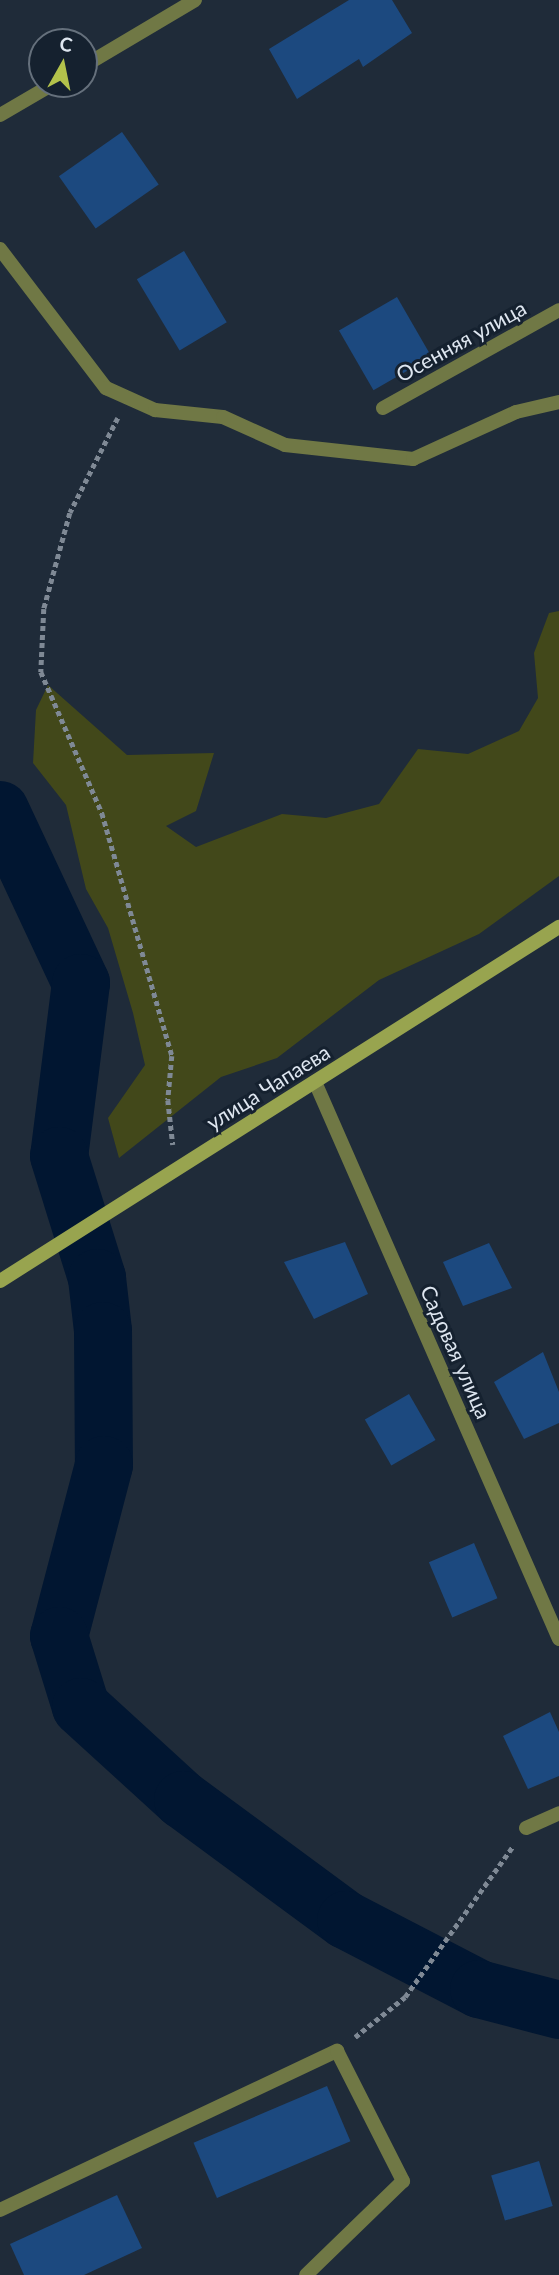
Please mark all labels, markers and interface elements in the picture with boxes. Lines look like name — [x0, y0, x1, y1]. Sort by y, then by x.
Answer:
north arrow — [28, 28, 98, 98]
text: С — [58, 31, 74, 56]
street label: Осенняя улица — [392, 295, 530, 387]
street label: улица Чапаева — [202, 1039, 334, 1135]
street label: Садовая улица — [415, 1281, 497, 1423]

